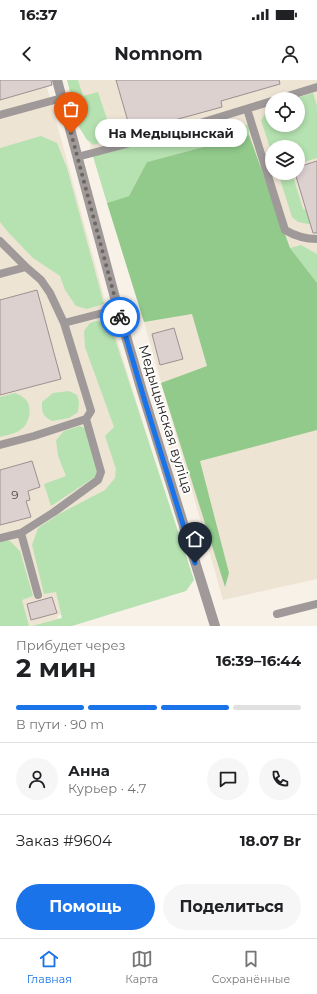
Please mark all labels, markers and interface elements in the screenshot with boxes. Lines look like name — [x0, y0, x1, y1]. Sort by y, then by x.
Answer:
text: 16:37 — [20, 5, 57, 24]
icon: back — [16, 43, 38, 65]
text: Nomnom — [114, 43, 203, 65]
icon: person — [279, 43, 301, 65]
pin — [54, 92, 88, 133]
map controls — [265, 92, 305, 180]
button: locate — [265, 92, 305, 132]
icon: bag — [60, 98, 82, 120]
callout: На Медыцынскай — [95, 119, 247, 147]
text: На Медыцынскай — [108, 125, 234, 141]
button: layers — [265, 140, 305, 180]
courier — [100, 297, 140, 337]
icon: bike — [109, 306, 131, 328]
street label: Медыцынская вуліца — [135, 342, 197, 496]
house number: 9 — [11, 487, 19, 502]
pin — [178, 522, 212, 563]
icon: home — [184, 528, 206, 550]
text: Прибудет через — [16, 637, 125, 653]
text: 16:39–16:44 — [216, 651, 301, 670]
text: 2 мин — [16, 652, 96, 684]
text: В пути · 90 m — [16, 716, 104, 732]
button: person — [16, 758, 58, 800]
button: chat — [207, 758, 249, 800]
button: phone — [259, 758, 301, 800]
text: Анна — [68, 761, 110, 780]
text: Курьер · 4.7 — [68, 780, 146, 796]
text: Заказ #9604 — [16, 831, 112, 850]
text: 18.07 Br — [240, 831, 301, 850]
button: Помощь — [16, 884, 155, 930]
button: Поделиться — [163, 884, 301, 930]
tab: Главная — [27, 948, 72, 986]
tab: Карта — [125, 948, 158, 986]
tab: Сохранённые — [212, 948, 290, 986]

